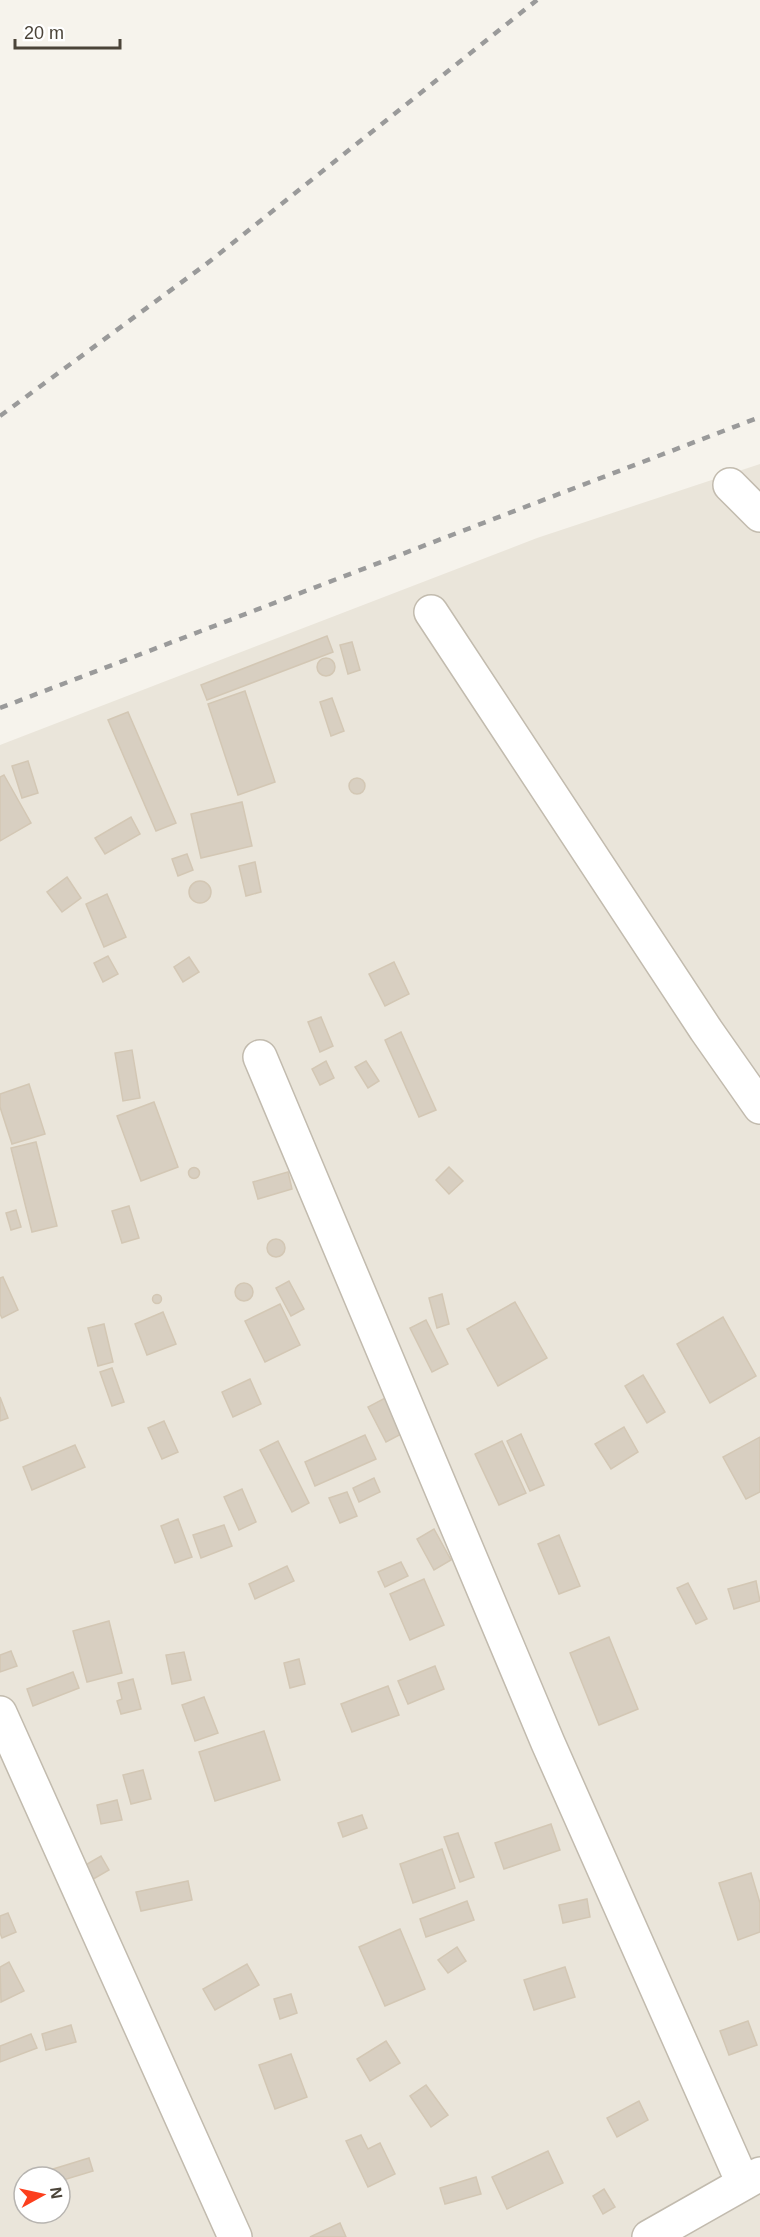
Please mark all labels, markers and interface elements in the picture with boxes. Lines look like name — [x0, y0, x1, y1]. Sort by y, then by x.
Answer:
scale bar — [15, 12, 120, 50]
text: 20 m — [24, 23, 64, 43]
north arrow — [12, 2165, 72, 2225]
text: N — [47, 2186, 66, 2200]

